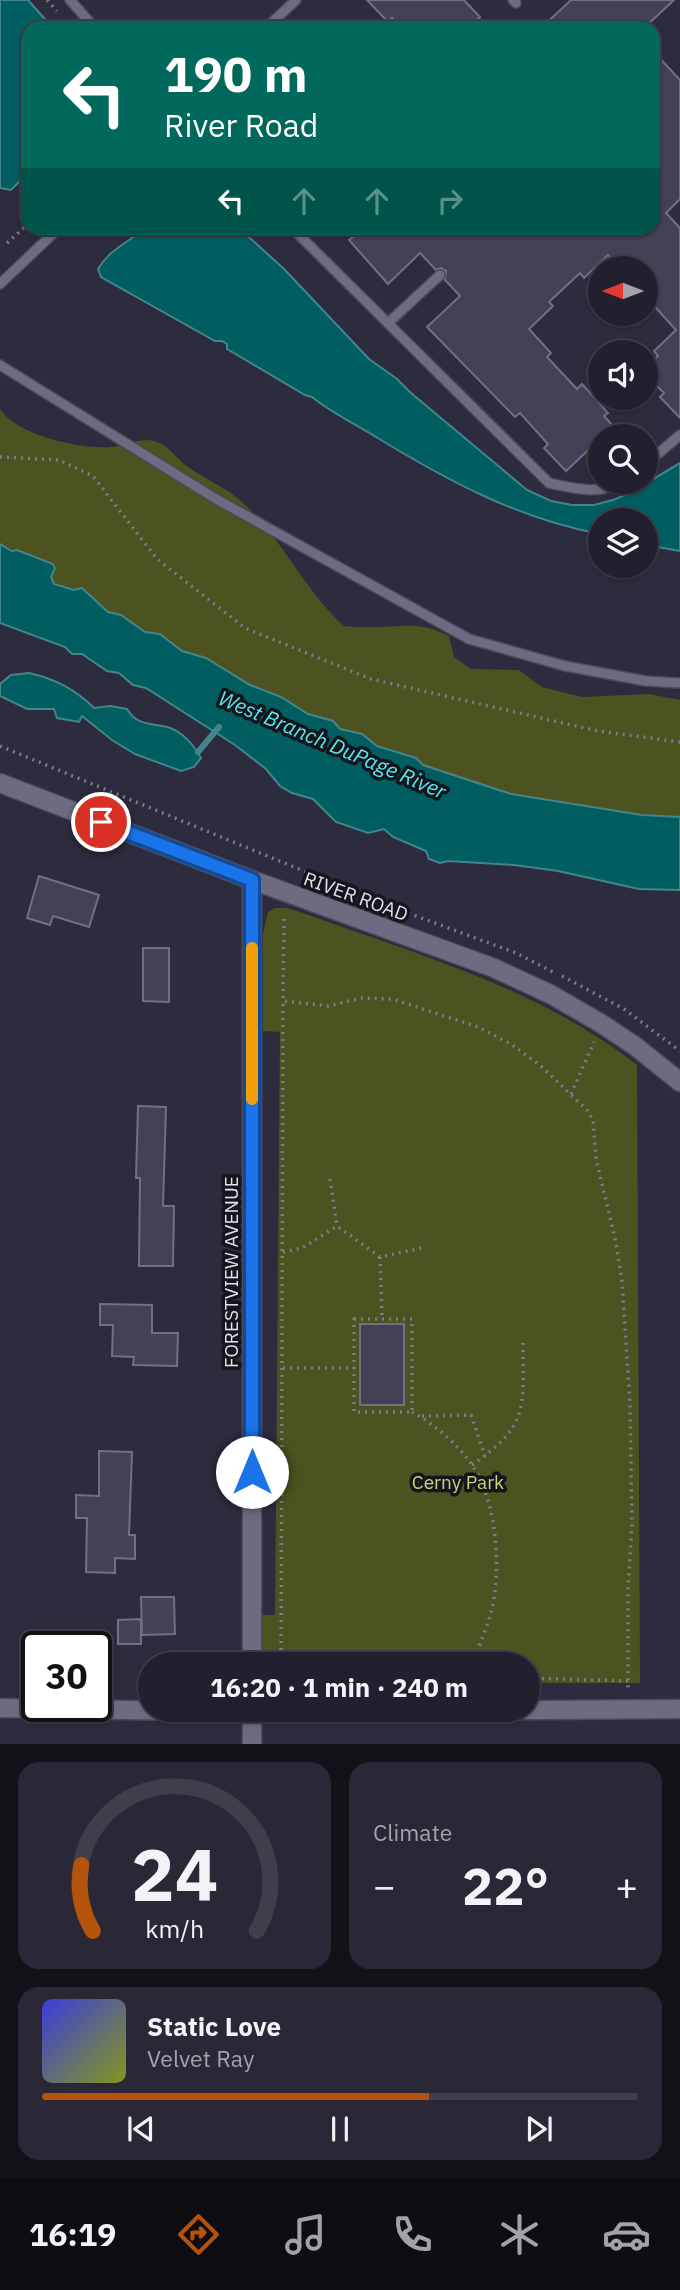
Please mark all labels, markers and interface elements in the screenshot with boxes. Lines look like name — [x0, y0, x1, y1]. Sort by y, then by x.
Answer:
text: 190 m — [164, 42, 308, 105]
icon: left — [49, 49, 140, 140]
text: River Road — [164, 104, 318, 146]
icon: left — [212, 182, 250, 220]
icon: ahead — [285, 182, 323, 220]
icon: ahead — [358, 182, 396, 220]
icon: right — [431, 182, 469, 220]
north arrow — [588, 256, 658, 326]
map controls — [588, 256, 658, 578]
button: sound — [588, 340, 658, 410]
button: search — [588, 424, 658, 494]
button: layers — [588, 508, 658, 578]
water label: West Branch DuPage River — [214, 683, 452, 805]
pin — [71, 792, 131, 852]
icon: arrive — [82, 803, 120, 841]
street label: RIVER ROAD — [301, 866, 411, 926]
street label: FORESTVIEW AVENUE — [219, 1176, 243, 1368]
position arrow — [215, 1435, 289, 1509]
park label: Cerny Park — [412, 1470, 504, 1494]
speed limit sign: 30 — [21, 1631, 112, 1722]
text: 16:20 · 1 min · 240 m — [210, 1670, 468, 1704]
text: Climate — [373, 1817, 452, 1847]
text: 24 — [131, 1827, 218, 1922]
text: 22° — [462, 1852, 549, 1919]
text: − — [373, 1861, 396, 1910]
text: + — [615, 1861, 638, 1910]
text: km/h — [145, 1912, 204, 1945]
text: Static Love — [147, 2009, 281, 2043]
text: Velvet Ray — [147, 2043, 254, 2073]
icon: previous — [122, 2110, 160, 2148]
icon: pause — [321, 2110, 359, 2148]
icon: next — [520, 2110, 558, 2148]
icon: directions — [174, 2210, 223, 2259]
icon: music — [281, 2210, 330, 2259]
icon: phone — [388, 2210, 437, 2259]
icon: climate — [495, 2210, 544, 2259]
icon: car — [602, 2210, 651, 2259]
text: 16:19 — [29, 2213, 116, 2255]

